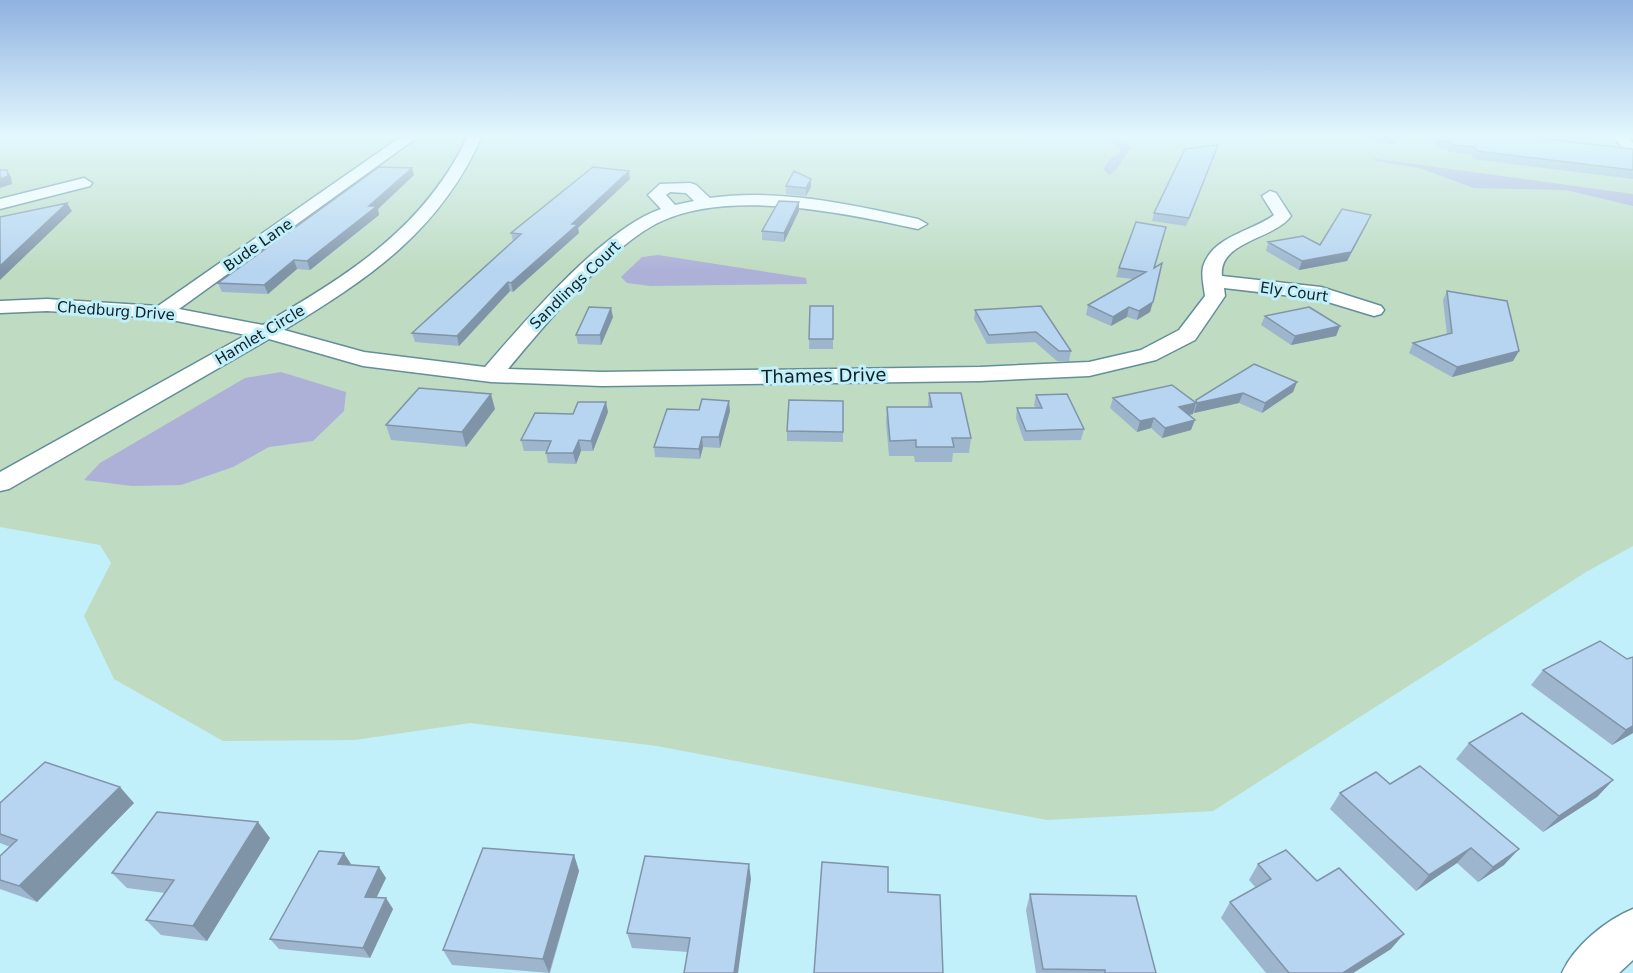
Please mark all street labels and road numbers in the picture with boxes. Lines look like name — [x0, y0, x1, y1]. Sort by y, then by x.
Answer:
street label: Bude Lane — [220, 215, 296, 275]
street label: Sandlings Court — [526, 237, 624, 333]
street label: Ely Court — [1259, 278, 1329, 306]
street label: Chedburg Drive — [57, 298, 175, 324]
street label: Hamlet Circle — [212, 301, 308, 369]
street label: Thames Drive — [760, 364, 887, 387]

